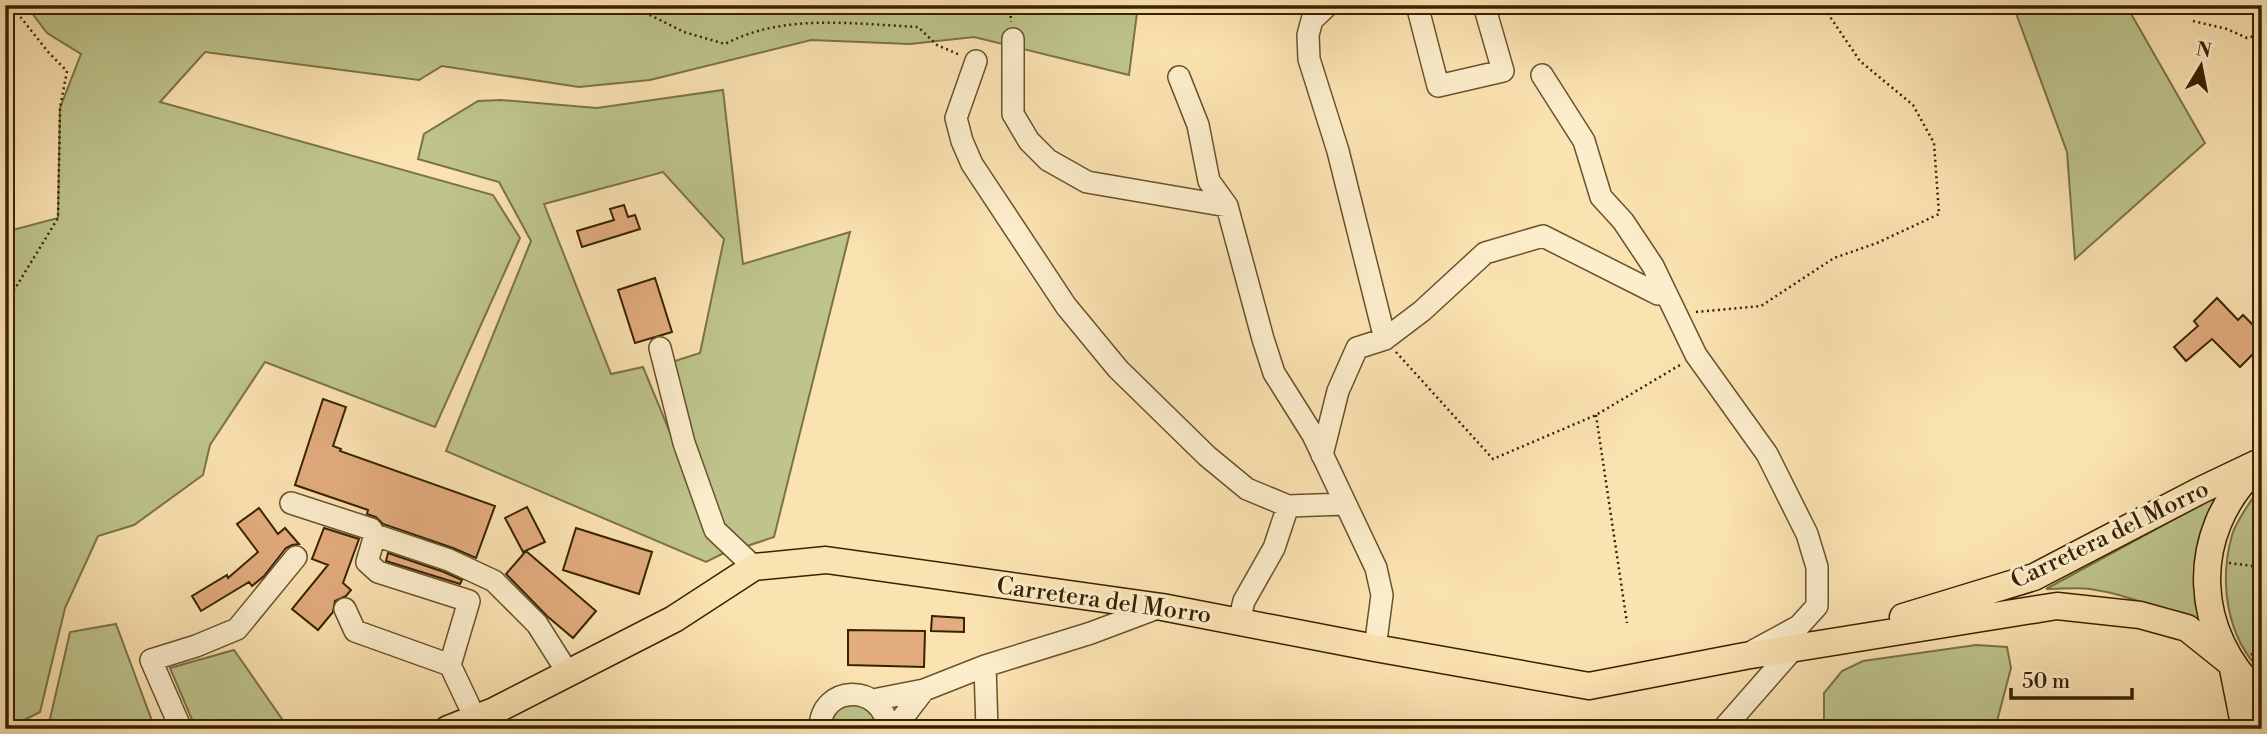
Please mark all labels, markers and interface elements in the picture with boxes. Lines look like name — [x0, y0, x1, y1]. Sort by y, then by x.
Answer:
north arrow — [2166, 32, 2236, 102]
text: N — [2194, 37, 2213, 63]
street label: Carretera del Morro — [2006, 474, 2214, 596]
street label: Carretera del Morro — [995, 571, 1213, 631]
scale bar — [2011, 657, 2132, 701]
text: 50 m — [2022, 669, 2070, 695]

